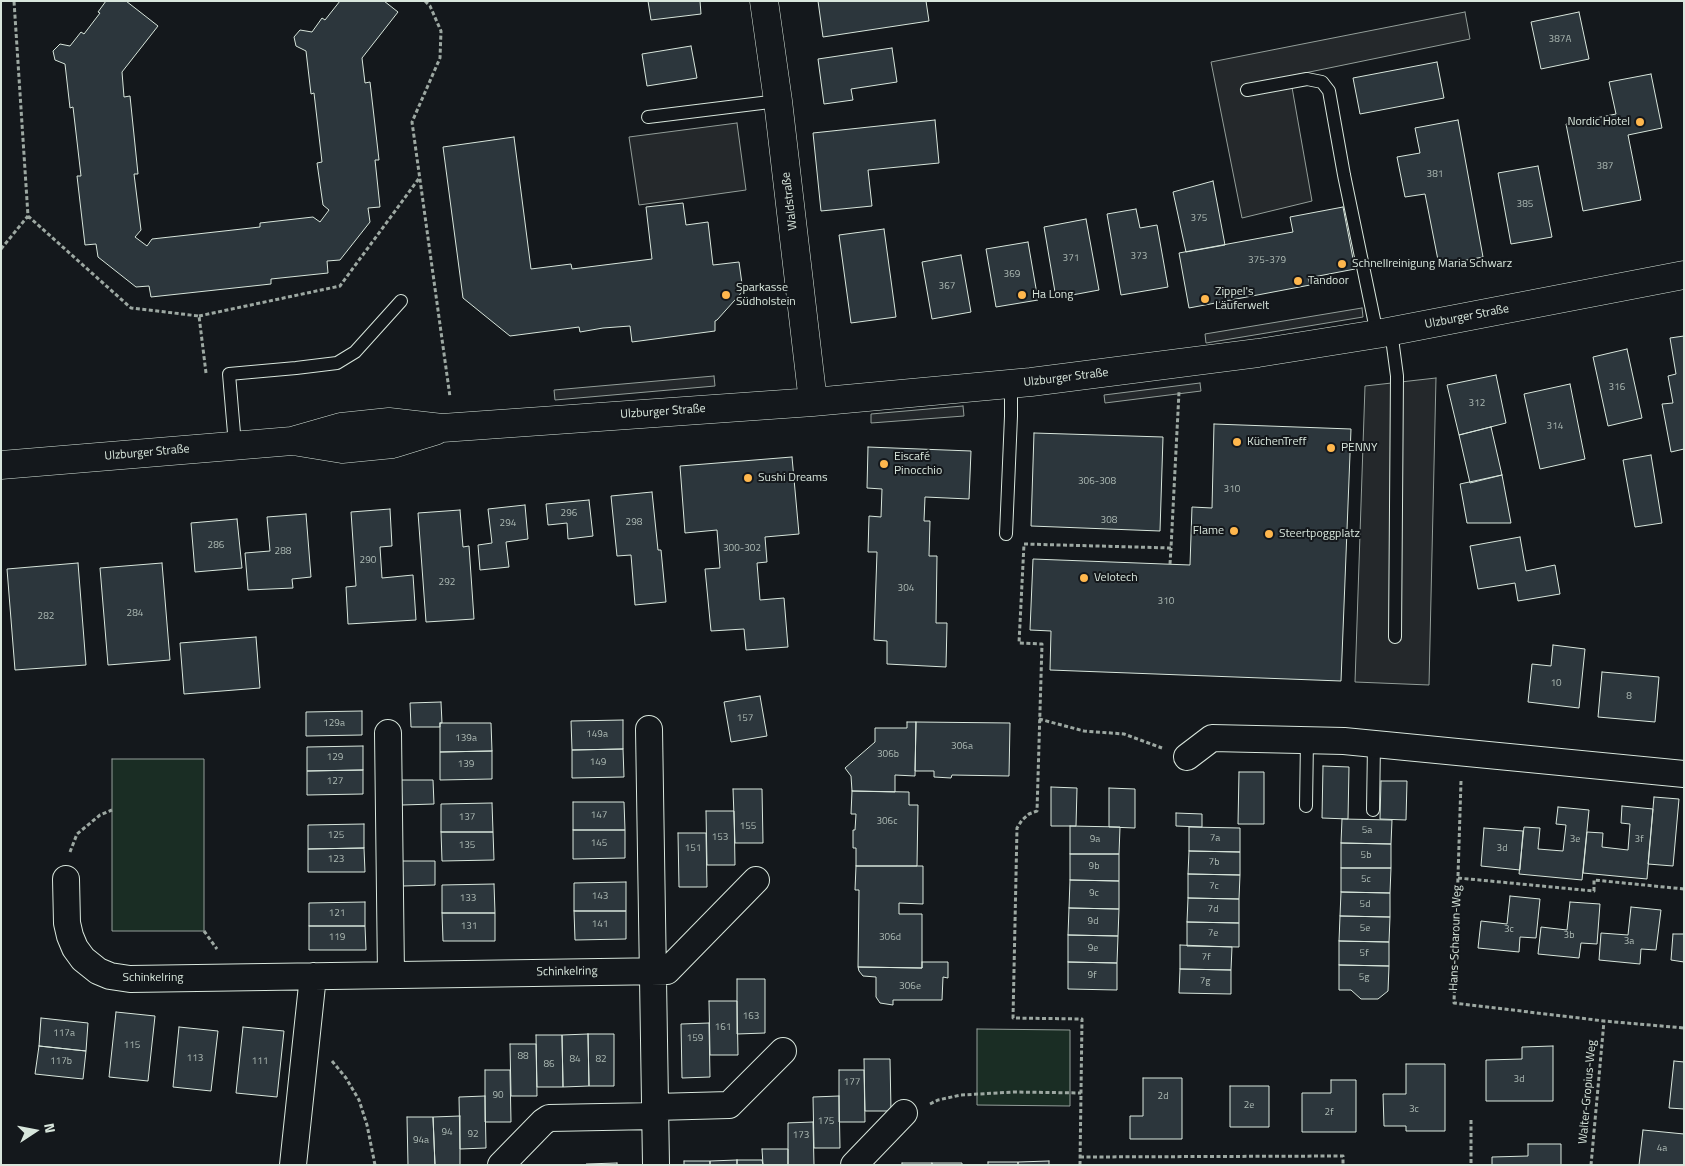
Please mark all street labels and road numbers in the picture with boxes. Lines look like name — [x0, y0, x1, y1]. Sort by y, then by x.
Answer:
street label: Waldstraße — [779, 171, 801, 231]
street label: Ulzburger Straße — [1424, 302, 1510, 332]
street label: Ulzburger Straße — [1023, 366, 1109, 390]
street label: Ulzburger Straße — [620, 402, 706, 422]
street label: Ulzburger Straße — [104, 442, 190, 464]
street label: Hans-Scharoun-Weg — [1447, 885, 1465, 991]
street label: Schinkelring — [536, 964, 598, 980]
street label: Schinkelring — [122, 971, 184, 985]
street label: Walter-Gropius-Weg — [1576, 1039, 1600, 1145]

